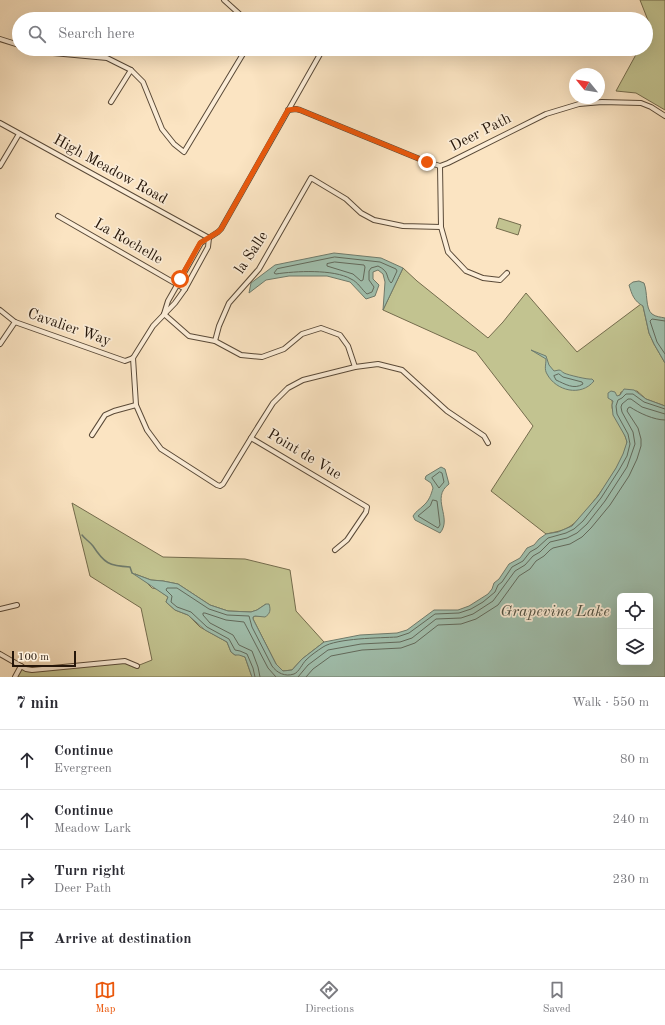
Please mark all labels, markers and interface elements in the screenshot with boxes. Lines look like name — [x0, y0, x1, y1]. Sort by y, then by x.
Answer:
search box — [12, 12, 653, 56]
icon: search — [26, 23, 48, 45]
text: Search here — [58, 27, 135, 42]
north arrow — [569, 68, 605, 104]
street label: Deer Path — [448, 111, 514, 155]
street label: High Meadow Road — [51, 133, 170, 208]
route end — [418, 153, 436, 171]
street label: La Rochelle — [91, 216, 165, 268]
street label: la Salle — [233, 229, 272, 277]
route start — [171, 270, 189, 288]
street label: Cavalier Way — [25, 307, 113, 349]
street label: Point de Vue — [264, 427, 344, 483]
map controls — [617, 593, 653, 665]
button: locate — [617, 593, 653, 629]
water label: Grapevine Lake — [500, 604, 610, 620]
button: layers — [617, 629, 653, 665]
scale bar — [12, 649, 76, 668]
text: 100 m — [18, 652, 49, 663]
text: 7 min — [16, 695, 59, 712]
text: Walk · 550 m — [572, 696, 649, 709]
text: Continue — [54, 744, 113, 759]
icon: ahead — [16, 749, 38, 771]
text: 80 m — [620, 753, 649, 766]
text: Evergreen — [54, 762, 112, 775]
text: Continue — [54, 804, 113, 819]
icon: ahead — [16, 809, 38, 831]
text: 240 m — [612, 813, 649, 826]
text: Meadow Lark — [54, 822, 131, 835]
text: Turn right — [54, 864, 125, 879]
icon: right — [16, 869, 38, 891]
text: 230 m — [612, 873, 649, 886]
text: Deer Path — [54, 882, 111, 895]
icon: arrive — [16, 929, 38, 951]
text: Arrive at destination — [54, 932, 192, 947]
tab: Map — [94, 979, 116, 1017]
tab: Directions — [305, 979, 354, 1017]
tab: Saved — [543, 979, 571, 1017]

